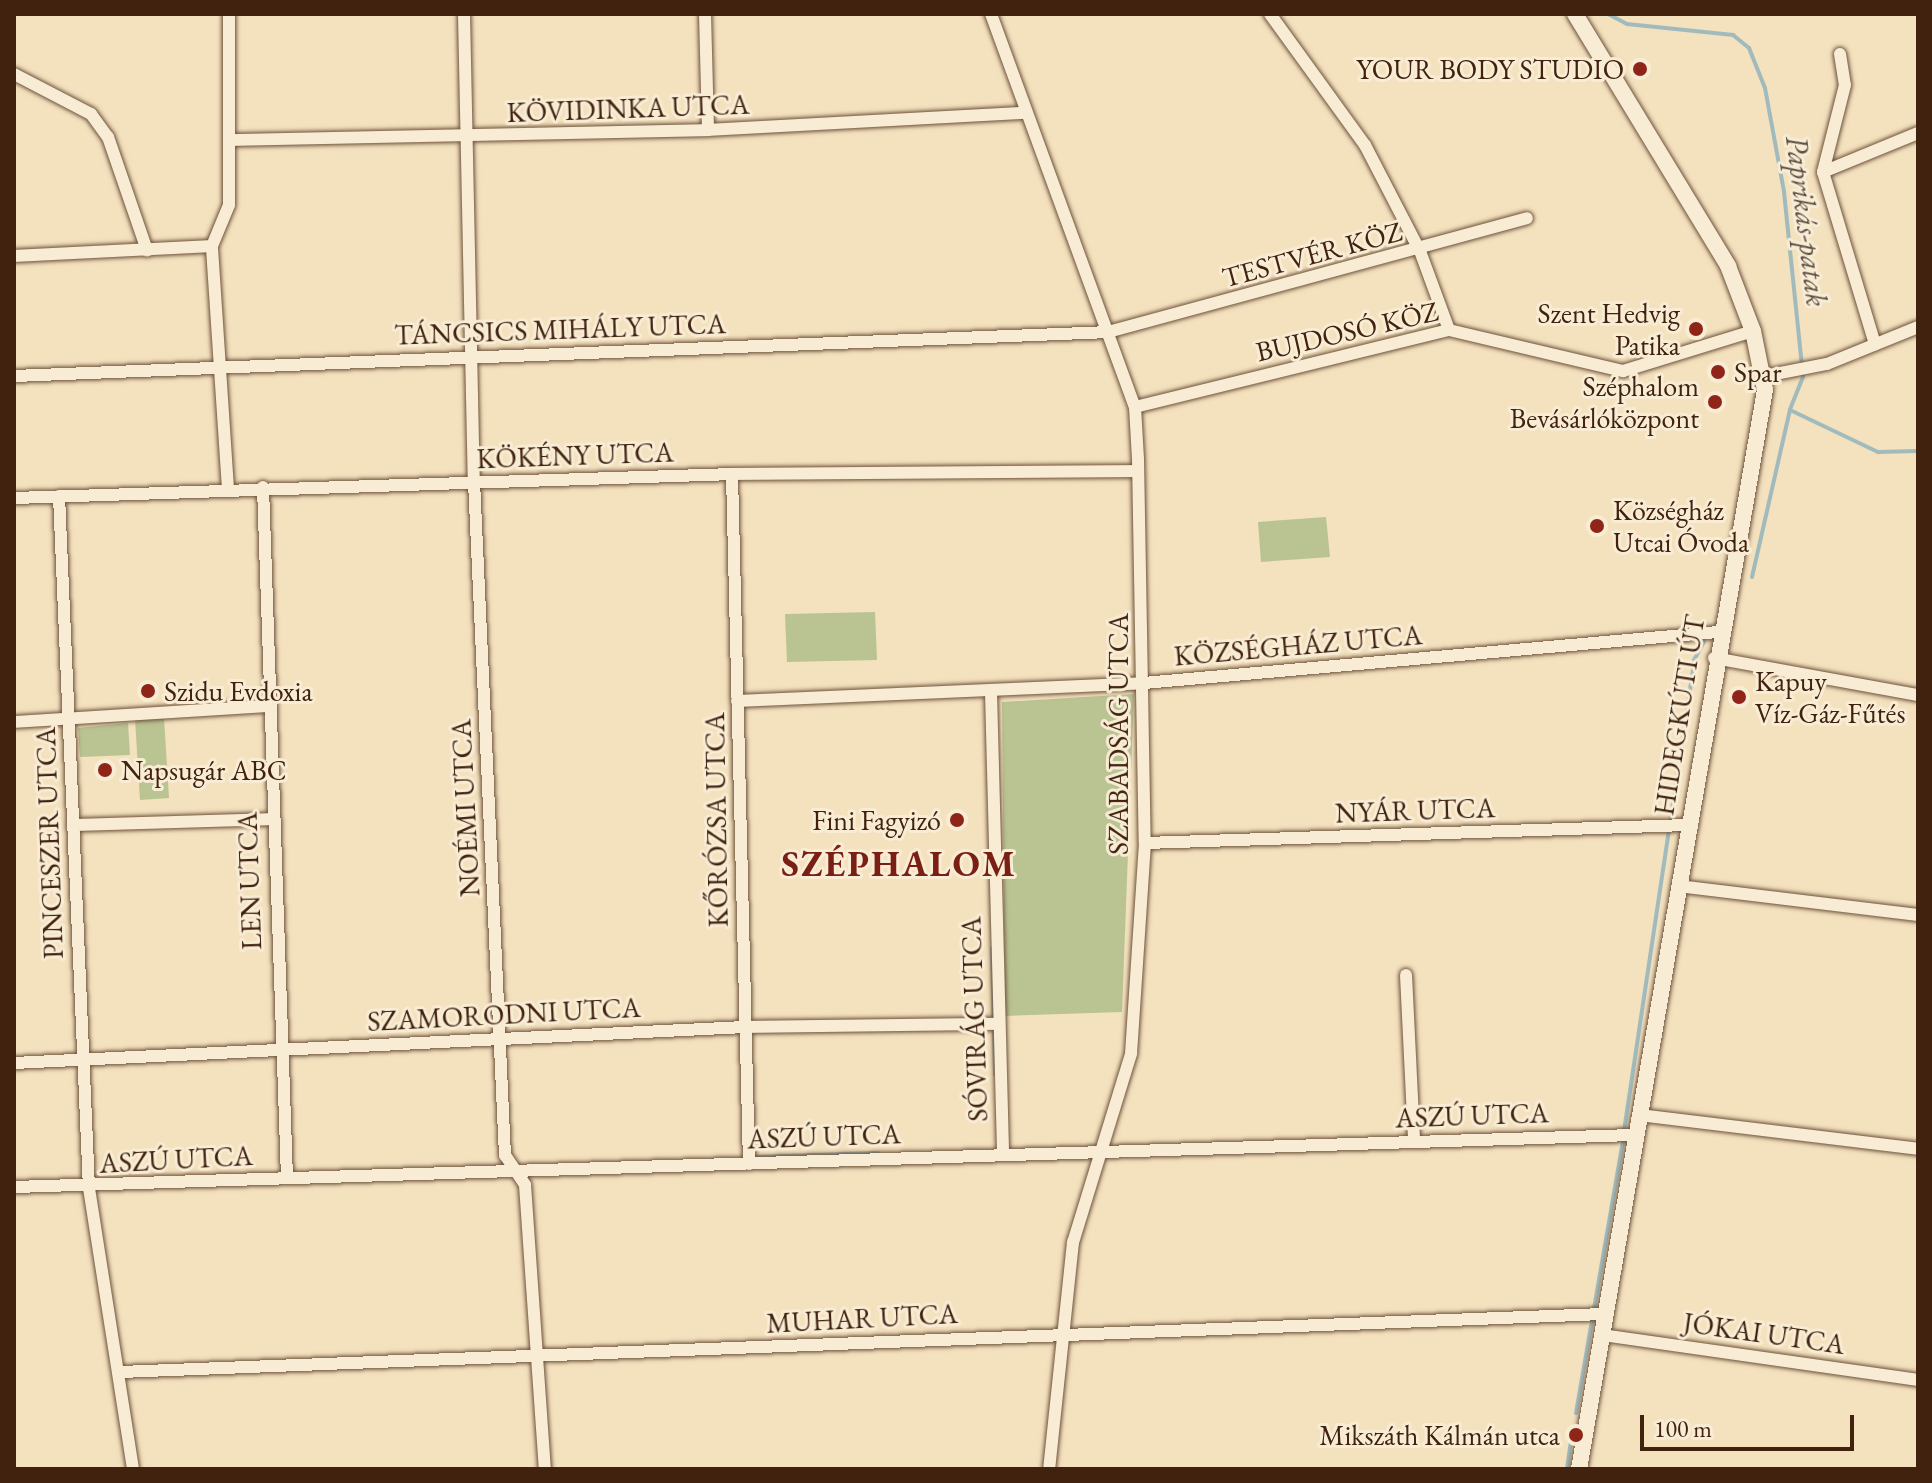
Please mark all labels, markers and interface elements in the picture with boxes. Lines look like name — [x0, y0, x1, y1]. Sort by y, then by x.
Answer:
place label: YOUR BODY STUDIO — [1356, 52, 1624, 86]
marker: YOUR BODY STUDIO — [1631, 60, 1649, 78]
street label: KÖVIDINKA UTCA — [506, 87, 750, 129]
water label: Paprikás-patak — [1778, 134, 1834, 308]
street label: TESTVÉR KÖZ — [1218, 214, 1406, 294]
street label: BUJDOSÓ KÖZ — [1252, 294, 1442, 368]
place label: Szent Hedvig Patika — [1538, 296, 1680, 362]
street label: TÁNCSICS MIHÁLY UTCA — [394, 306, 726, 352]
marker: Szent Hedvig Patika — [1687, 320, 1705, 338]
place label: Spar — [1734, 355, 1782, 389]
marker: Spar — [1709, 363, 1727, 381]
place label: Széphalom Bevásárlóközpont — [1510, 369, 1699, 435]
marker: Széphalom Bevásárlóközpont — [1706, 393, 1724, 411]
street label: KÖKÉNY UTCA — [476, 435, 674, 475]
place label: Községház Utcai Óvoda — [1613, 493, 1749, 559]
marker: Községház Utcai Óvoda — [1588, 517, 1606, 535]
street label: HIDEGKÚTI ÚT — [1647, 612, 1711, 818]
street label: SZABADSÁG UTCA — [1101, 613, 1135, 855]
street label: KÖZSÉGHÁZ UTCA — [1172, 617, 1424, 673]
place label: Kapuy Víz-Gáz-Fűtés — [1755, 664, 1905, 730]
place label: Szidu Evdoxia — [164, 674, 313, 708]
marker: Szidu Evdoxia — [139, 682, 157, 700]
marker: Kapuy Víz-Gáz-Fűtés — [1730, 688, 1748, 706]
street label: KŐRÓZSA UTCA — [697, 712, 735, 928]
street label: NOÉMI UTCA — [444, 718, 486, 898]
street label: PINCESZER UTCA — [28, 726, 70, 960]
place label: Napsugár ABC — [121, 753, 287, 787]
marker: Napsugár ABC — [96, 761, 114, 779]
street label: NYÁR UTCA — [1334, 790, 1496, 830]
place label: Fini Fagyizó — [812, 803, 941, 837]
street label: LEN UTCA — [230, 811, 268, 951]
marker: Fini Fagyizó — [948, 811, 966, 829]
district label: SZÉPHALOM — [781, 842, 1017, 886]
street label: SÓVIRÁG UTCA — [954, 916, 994, 1122]
street label: SZAMORODNI UTCA — [366, 990, 642, 1038]
street label: ASZÚ UTCA — [1395, 1096, 1549, 1134]
street label: ASZÚ UTCA — [747, 1117, 901, 1155]
street label: ASZÚ UTCA — [98, 1138, 254, 1180]
street label: MUHAR UTCA — [765, 1296, 959, 1340]
street label: JÓKAI UTCA — [1681, 1305, 1847, 1361]
scale bar — [1644, 1399, 1858, 1449]
text: 100 m — [1654, 1413, 1712, 1444]
place label: Mikszáth Kálmán utca — [1319, 1418, 1560, 1452]
marker: Mikszáth Kálmán utca — [1567, 1426, 1585, 1444]

